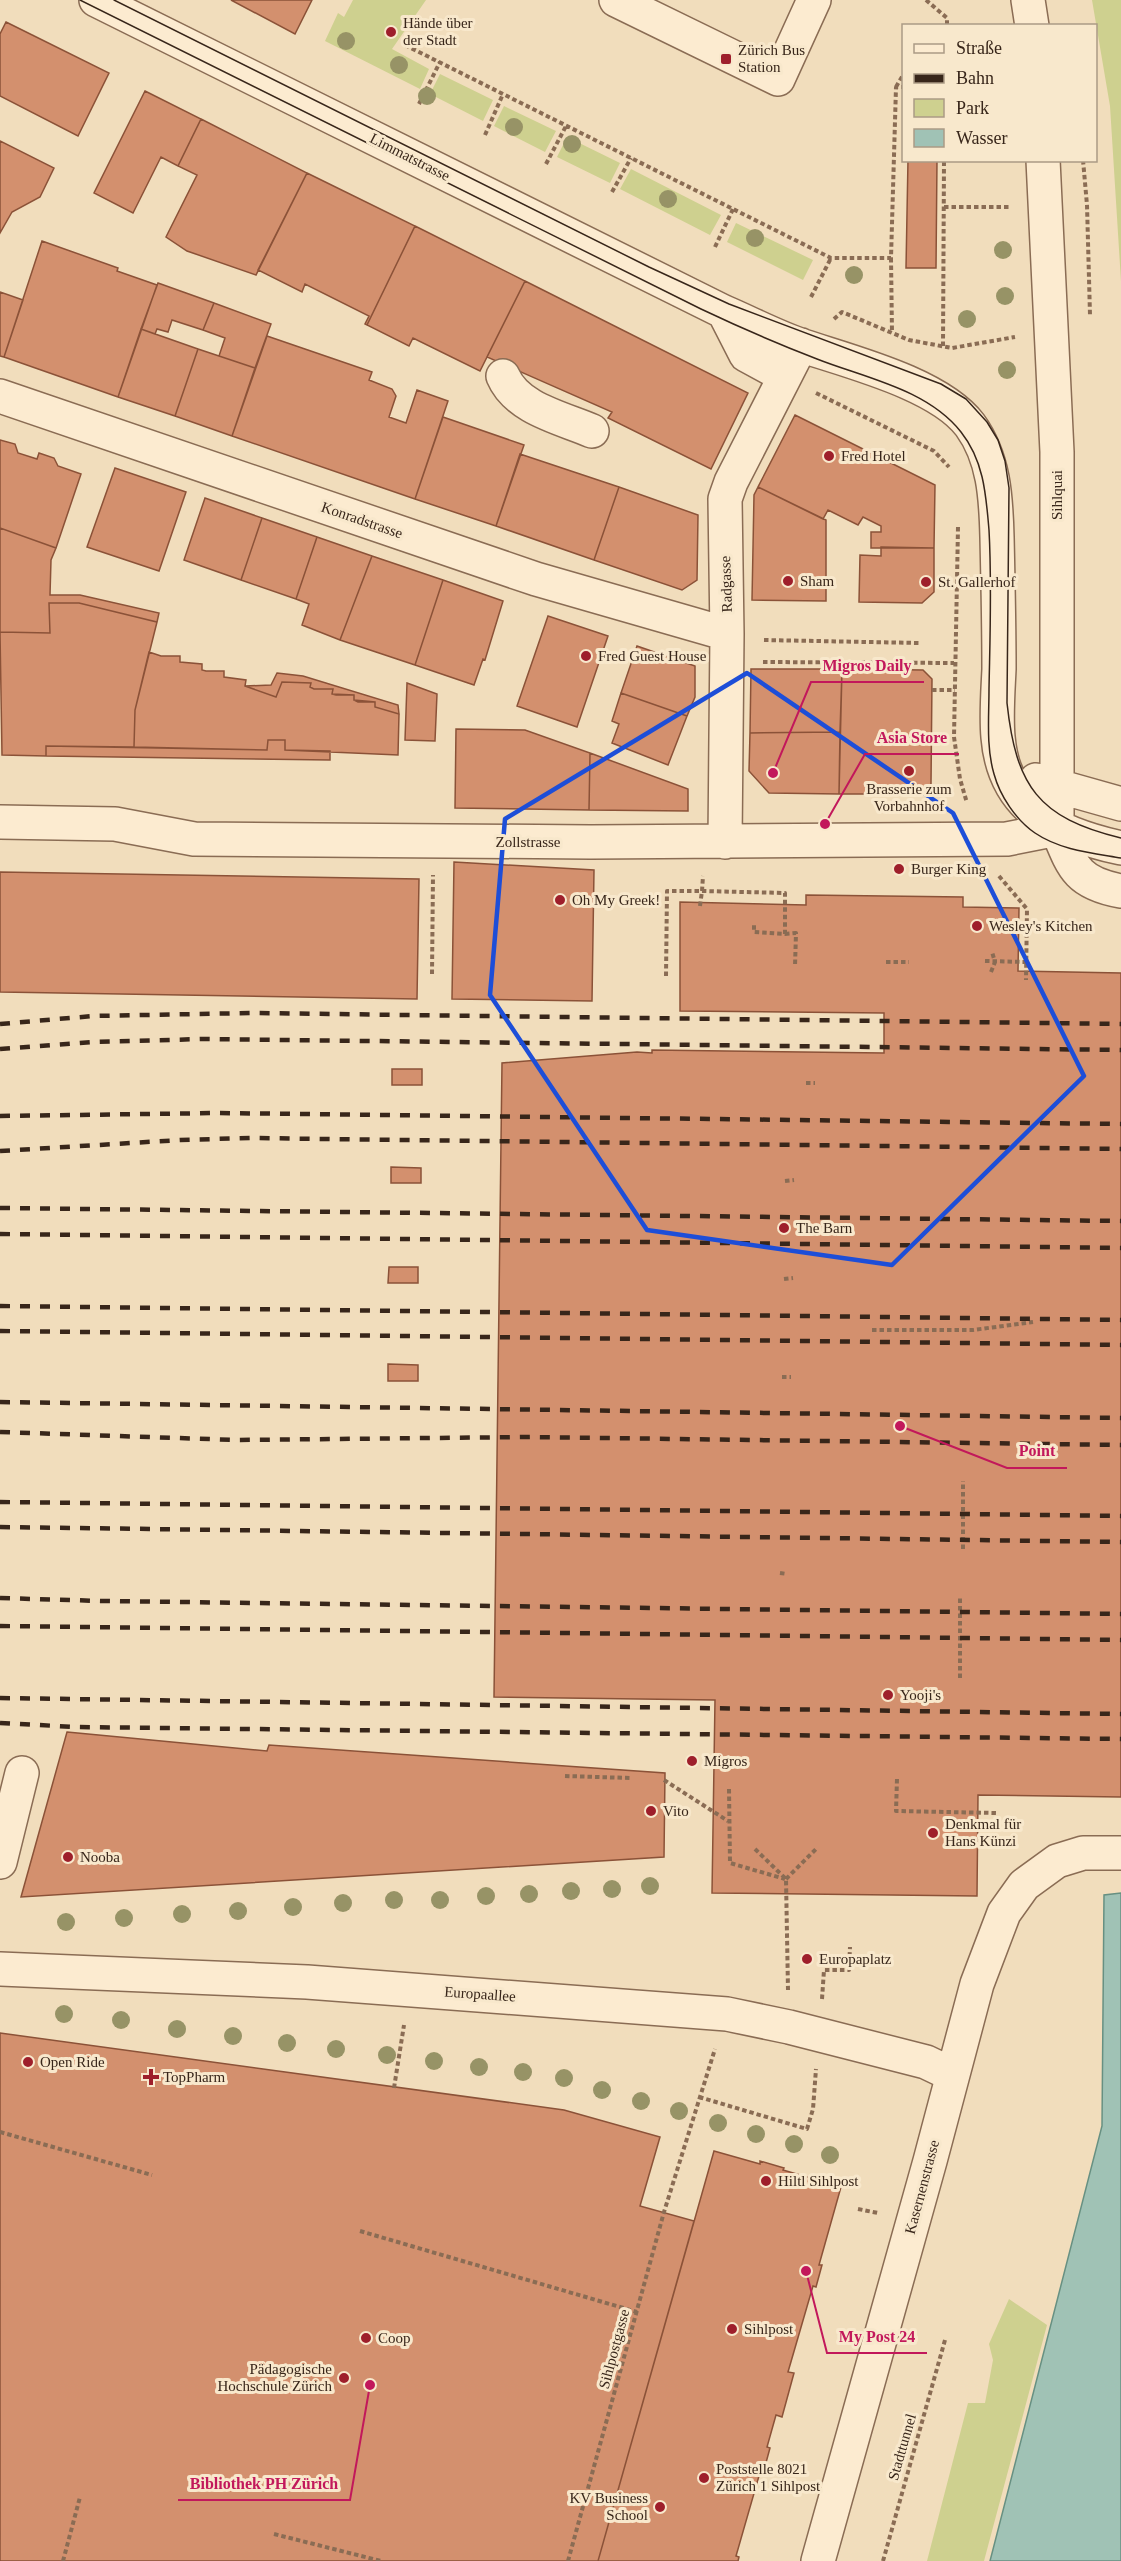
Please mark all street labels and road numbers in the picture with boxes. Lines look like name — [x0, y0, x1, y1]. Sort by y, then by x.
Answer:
street label: Limmatstrasse — [367, 130, 453, 184]
street label: Sihlquai — [1049, 470, 1065, 520]
street label: Konradstrasse — [319, 499, 405, 542]
street label: Radgasse — [717, 555, 735, 613]
street label: Zollstrasse — [496, 834, 561, 850]
street label: Europaallee — [444, 1984, 517, 2005]
street label: Kasernenstrasse — [902, 2138, 942, 2236]
street label: Sihlpostgasse — [596, 2307, 632, 2391]
street label: Stadttunnel — [885, 2412, 919, 2482]

